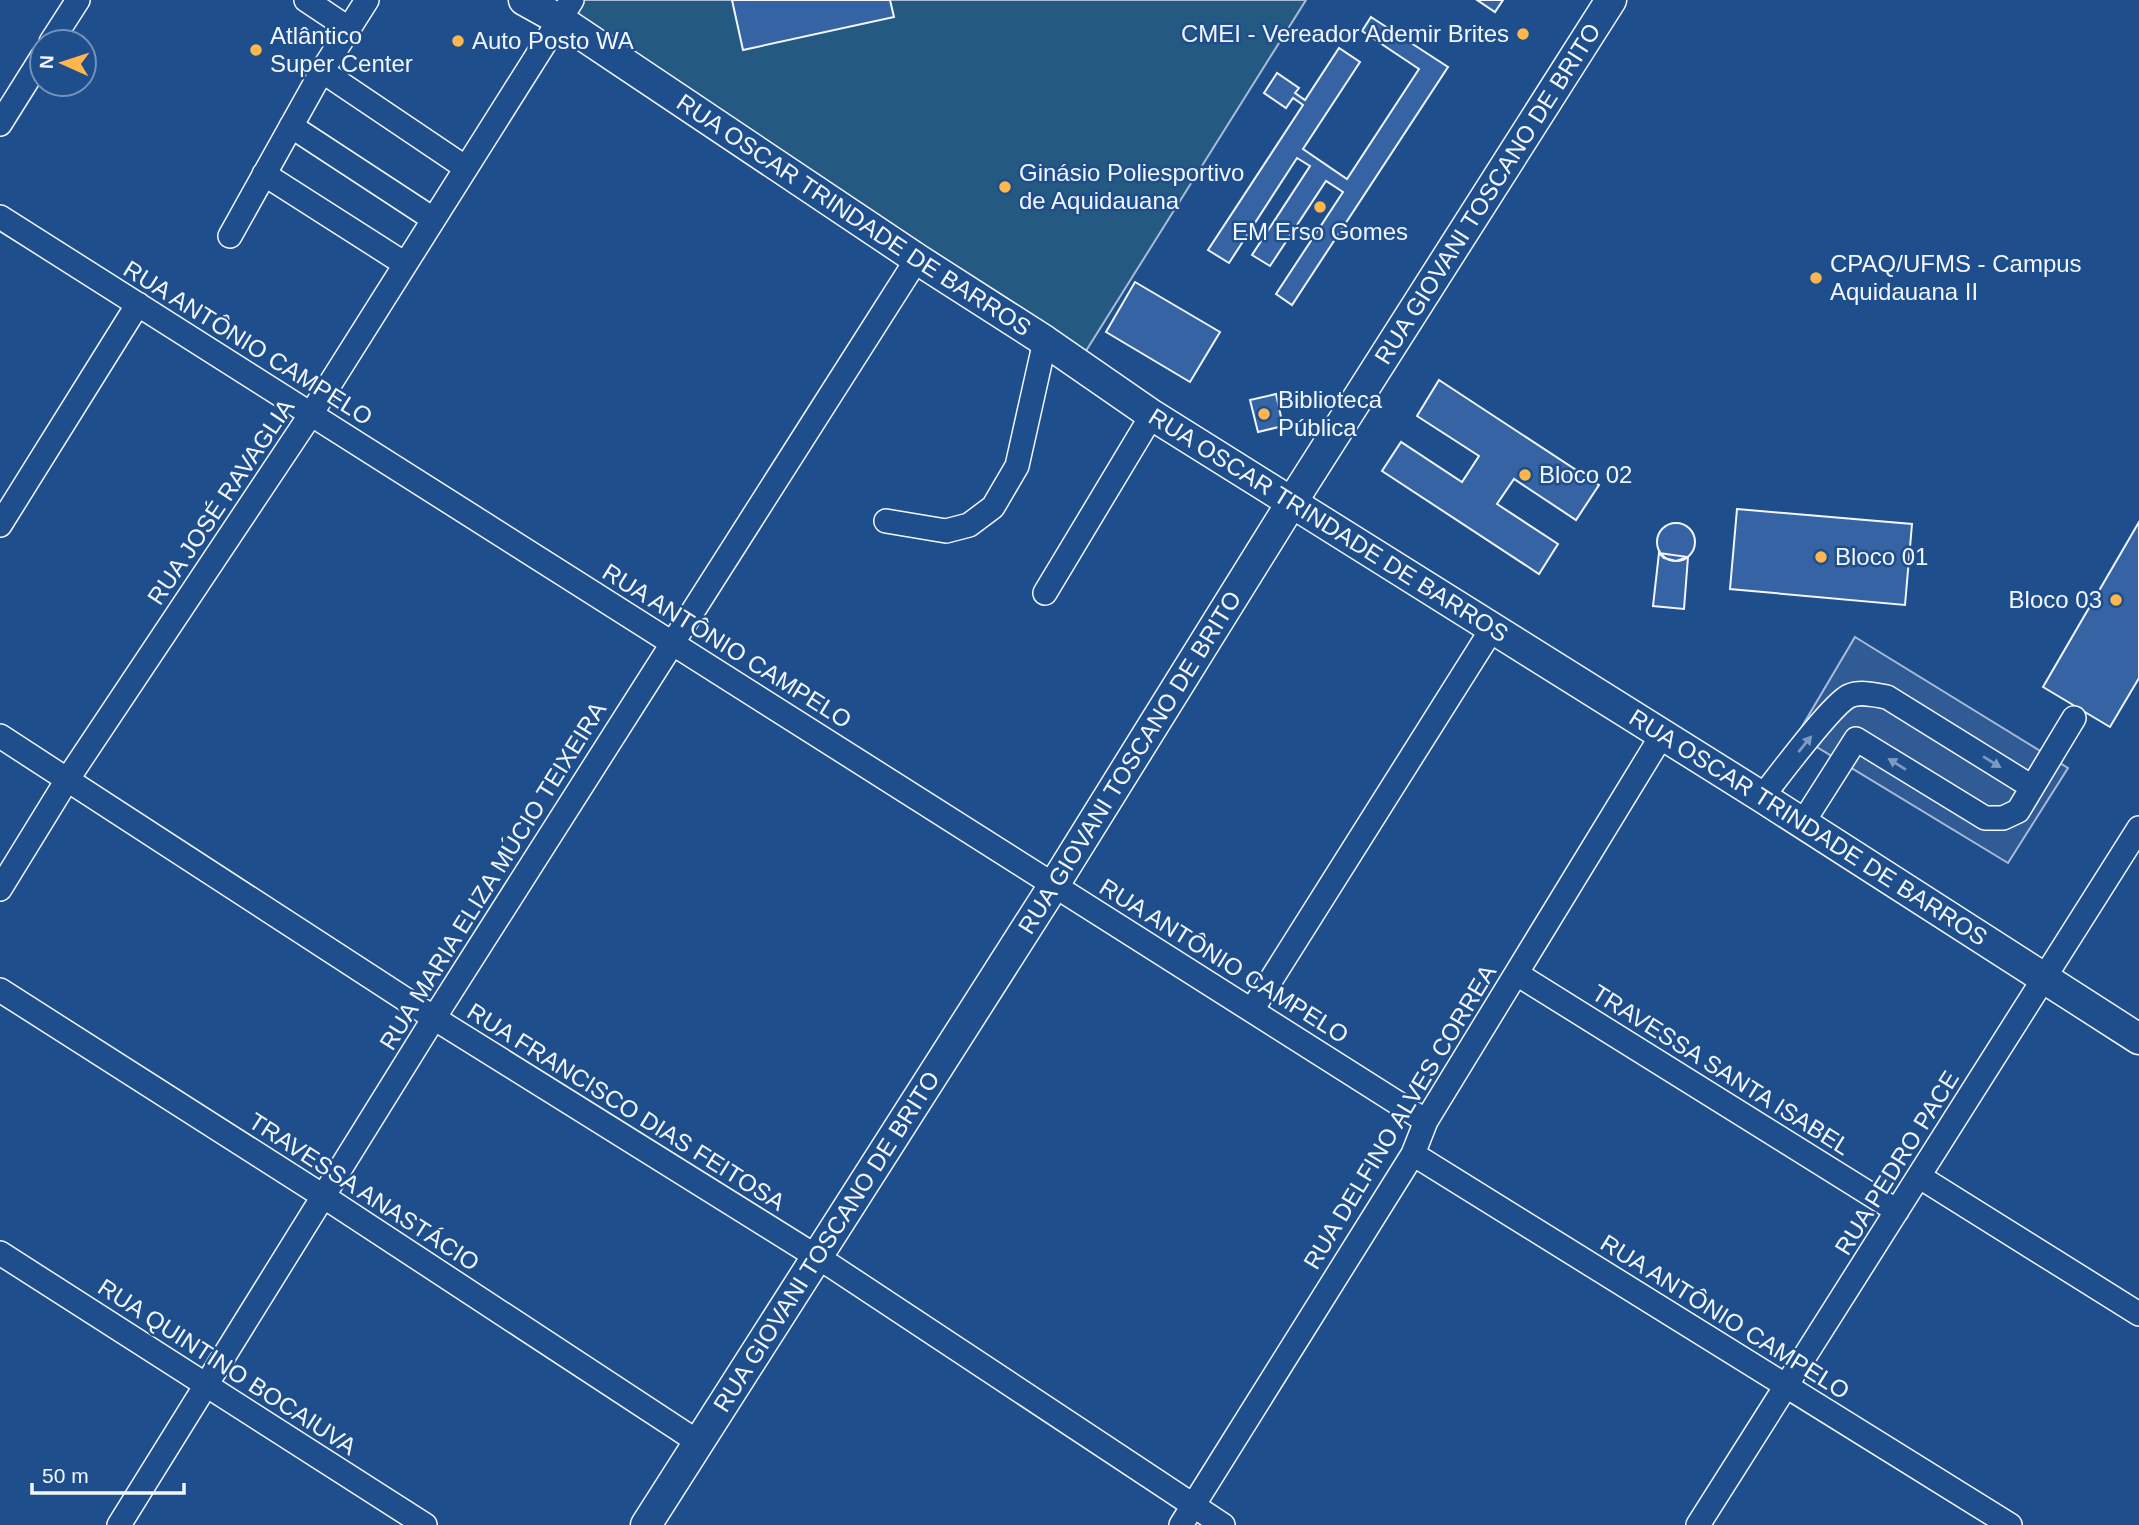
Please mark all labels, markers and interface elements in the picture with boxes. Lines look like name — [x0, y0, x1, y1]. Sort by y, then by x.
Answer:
street label: RUA GIOVANI TOSCANO DE BRITO — [1369, 18, 1606, 369]
place label: CMEI - Vereador Ademir Brites — [1181, 20, 1509, 47]
place label: Atlântico Super Center — [270, 22, 413, 77]
marker: CMEI - Vereador Ademir Brites — [1515, 26, 1531, 42]
place label: Auto Posto WA — [472, 27, 634, 54]
north arrow — [28, 28, 98, 98]
marker: Auto Posto WA — [450, 33, 466, 49]
marker: Atlântico Super Center — [248, 42, 264, 58]
text: N — [36, 55, 57, 70]
street label: RUA OSCAR TRINDADE DE BARROS — [672, 88, 1036, 341]
place label: Ginásio Poliesportivo de Aquidauana — [1019, 159, 1244, 214]
marker: Ginásio Poliesportivo de Aquidauana — [997, 179, 1013, 195]
marker: EM Erso Gomes — [1312, 199, 1328, 215]
place label: EM Erso Gomes — [1232, 218, 1408, 245]
place label: CPAQ/UFMS - Campus Aquidauana II — [1830, 250, 2082, 305]
street label: RUA ANTÔNIO CAMPELO — [119, 255, 378, 430]
marker: CPAQ/UFMS - Campus Aquidauana II — [1808, 270, 1824, 286]
place label: Biblioteca Pública — [1278, 386, 1383, 441]
street label: RUA JOSÉ RAVAGLIA — [142, 394, 299, 610]
street label: RUA OSCAR TRINDADE DE BARROS — [1144, 403, 1513, 648]
marker: Biblioteca Pública — [1256, 406, 1272, 422]
place label: Bloco 02 — [1539, 461, 1632, 488]
marker: Bloco 02 — [1517, 467, 1533, 483]
place label: Bloco 01 — [1835, 543, 1928, 570]
marker: Bloco 01 — [1813, 549, 1829, 565]
street label: RUA ANTÔNIO CAMPELO — [598, 558, 857, 733]
street label: RUA GIOVANI TOSCANO DE BRITO — [1013, 586, 1246, 939]
place label: Bloco 03 — [2009, 586, 2102, 613]
marker: Bloco 03 — [2108, 592, 2124, 608]
street label: RUA MARIA ELIZA MÚCIO TEIXEIRA — [374, 697, 611, 1055]
street label: RUA OSCAR TRINDADE DE BARROS — [1625, 703, 1992, 951]
one-way arrow — [1798, 736, 1813, 754]
one-way arrow — [1983, 756, 2002, 769]
one-way arrow — [1887, 757, 1906, 770]
street label: RUA ANTÔNIO CAMPELO — [1095, 873, 1354, 1048]
street label: RUA DELFINO ALVES CORREA — [1298, 960, 1501, 1274]
street label: TRAVESSA SANTA ISABEL — [1587, 979, 1855, 1160]
street label: RUA FRANCISCO DIAS FEITOSA — [463, 997, 790, 1216]
street label: RUA GIOVANI TOSCANO DE BRITO — [708, 1066, 945, 1417]
street label: RUA PEDRO PACE — [1829, 1066, 1964, 1260]
street label: TRAVESSA ANASTÁCIO — [244, 1107, 484, 1276]
street label: RUA ANTÔNIO CAMPELO — [1596, 1229, 1855, 1404]
street label: RUA QUINTINO BOCAIUVA — [93, 1273, 361, 1460]
scale bar — [32, 1452, 184, 1496]
text: 50 m — [42, 1464, 89, 1487]

